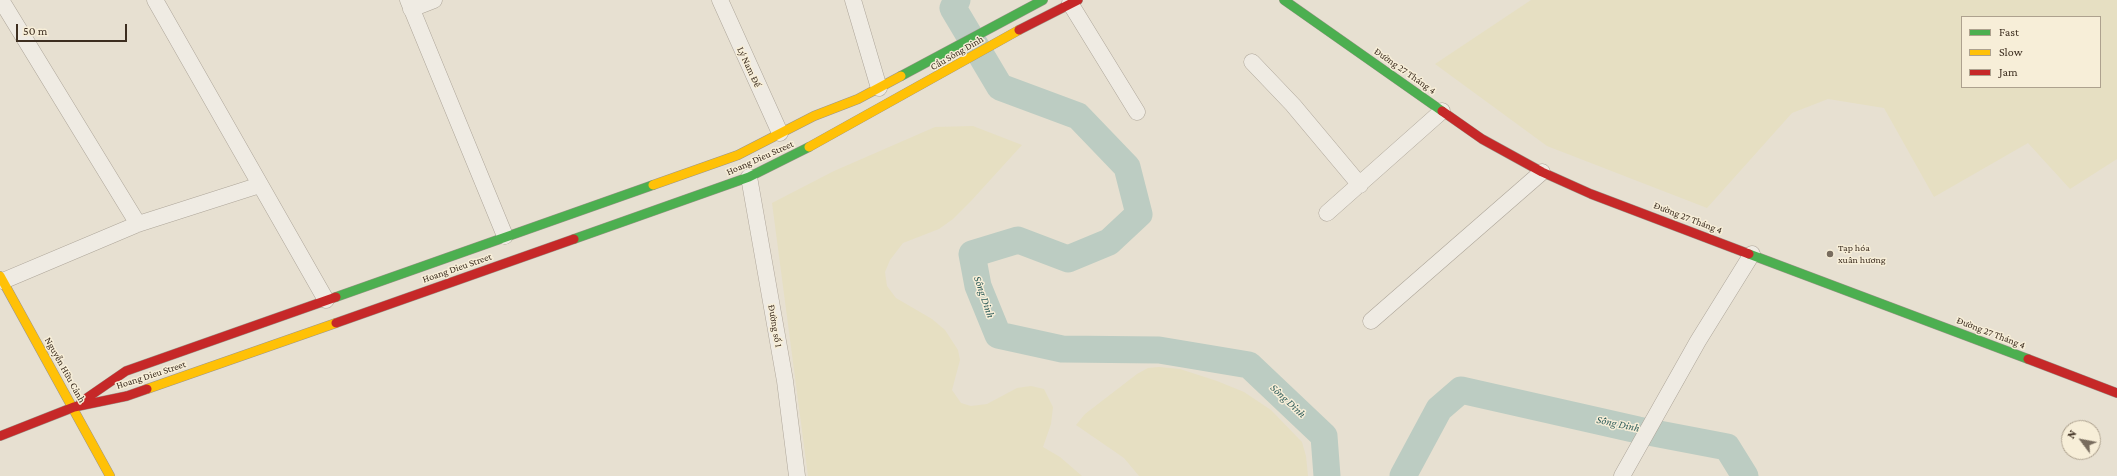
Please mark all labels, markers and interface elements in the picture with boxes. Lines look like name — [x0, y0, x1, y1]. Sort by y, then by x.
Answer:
scale bar — [18, 16, 129, 42]
legend — [1961, 16, 2101, 88]
text: 50 m — [23, 24, 47, 38]
text: Fast — [1999, 25, 2019, 39]
street label: Cầu Sông Dinh — [928, 33, 986, 73]
street label: Lý Nam Đế — [734, 45, 764, 89]
street label: Đường 27 Tháng 4 — [1372, 45, 1438, 97]
text: Slow — [1999, 45, 2023, 59]
text: Jam — [1999, 65, 2018, 79]
street label: Hoang Dieu Street — [724, 138, 796, 178]
street label: Đường 27 Tháng 4 — [1652, 199, 1724, 237]
place label: Tạp hóa xuân hương — [1838, 242, 1886, 266]
marker: Tạp hóa xuân hương — [1825, 249, 1835, 259]
street label: Hoang Dieu Street — [421, 251, 493, 285]
water label: Sông Dinh — [971, 274, 997, 320]
street label: Đường số 1 — [765, 304, 785, 348]
street label: Đường 27 Tháng 4 — [1955, 314, 2027, 352]
street label: Nguyễn Hữu Cảnh — [42, 335, 88, 405]
street label: Hoang Dieu Street — [115, 358, 187, 392]
water label: Sông Dinh — [1268, 381, 1308, 421]
water label: Sông Dinh — [1595, 413, 1641, 435]
north arrow — [2061, 420, 2101, 460]
text: N — [2065, 428, 2079, 441]

